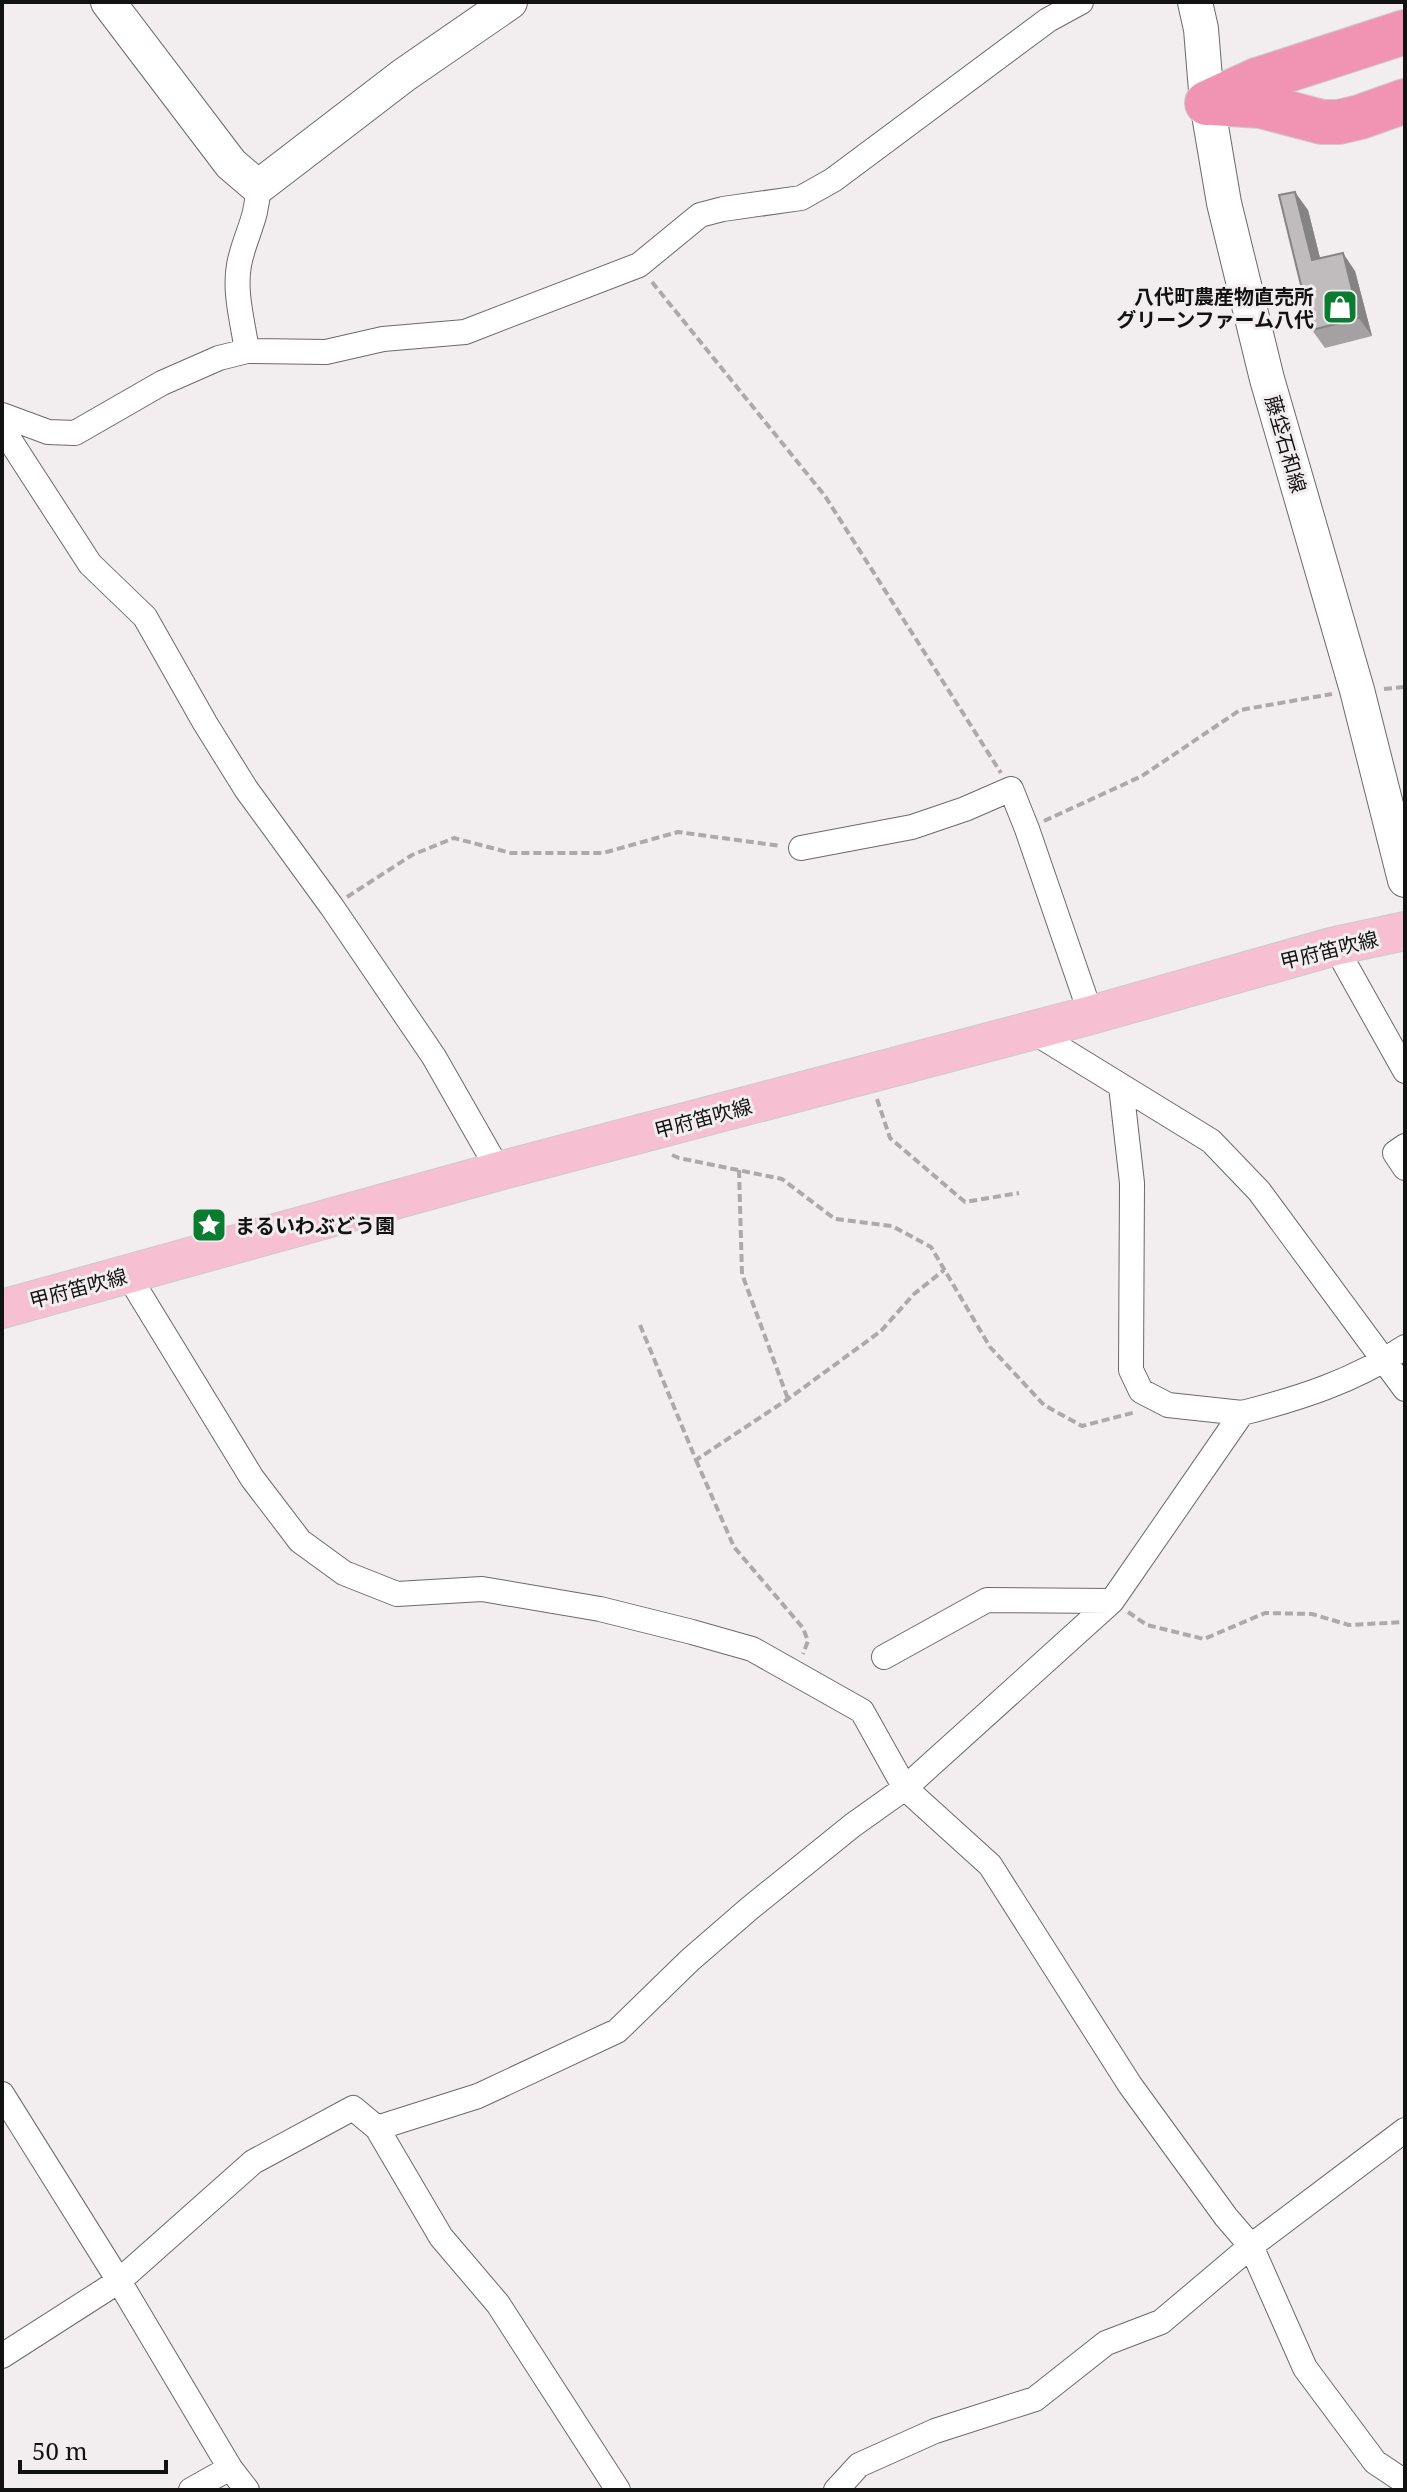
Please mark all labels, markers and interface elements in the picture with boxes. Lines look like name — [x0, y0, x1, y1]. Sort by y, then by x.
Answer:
place label: 八代町農産物直売所 グリーンファーム八代 — [1116, 283, 1314, 333]
shop icon: 八代町農産物直売所 グリーンファーム八代 — [1321, 288, 1359, 326]
street label: 藤垈石和線 — [1259, 392, 1313, 496]
street label: 甲府笛吹線 — [1277, 925, 1381, 975]
street label: 甲府笛吹線 — [651, 1092, 755, 1144]
place icon: まるいわぶどう園 — [190, 1206, 228, 1244]
place label: まるいわぶどう園 — [235, 1212, 395, 1239]
street label: 甲府笛吹線 — [26, 1262, 130, 1314]
scale bar — [20, 2424, 166, 2474]
text: 50 m — [32, 2434, 88, 2467]

